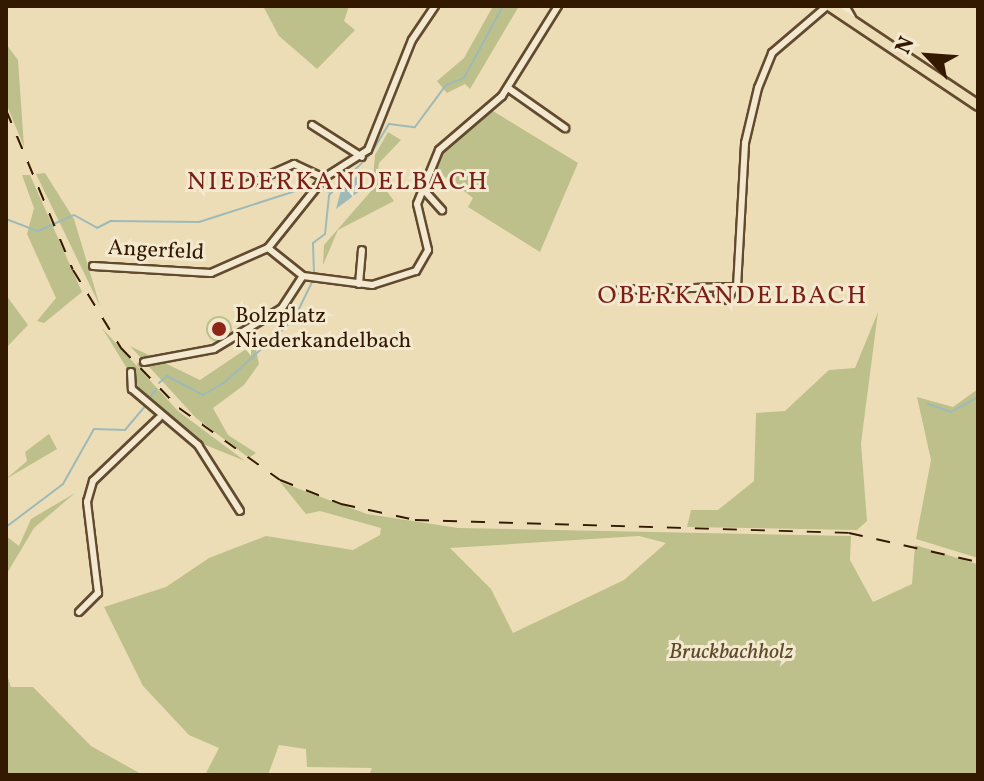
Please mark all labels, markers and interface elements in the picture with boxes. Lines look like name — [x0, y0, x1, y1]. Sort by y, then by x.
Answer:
north arrow — [888, 16, 968, 96]
text: N — [888, 32, 923, 59]
district label: NIEDERKANDELBACH — [187, 167, 489, 199]
street label: Angerfeld — [107, 235, 205, 267]
district label: OBERKANDELBACH — [598, 281, 868, 313]
place label: Bolzplatz Niederkandelbach — [235, 303, 411, 354]
marker: Bolzplatz Niederkandelbach — [210, 320, 228, 338]
park label: Bruckbachholz — [669, 640, 793, 666]

